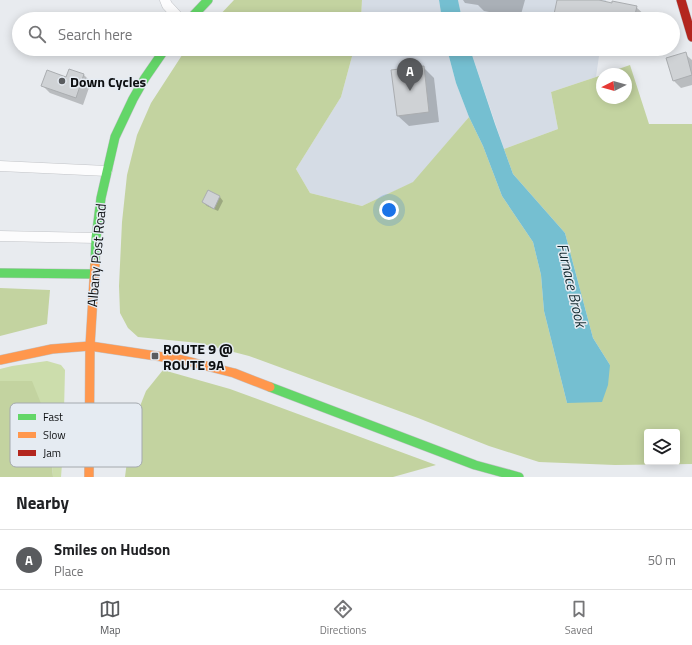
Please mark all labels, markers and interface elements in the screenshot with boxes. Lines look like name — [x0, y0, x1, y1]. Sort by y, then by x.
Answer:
search box — [12, 12, 680, 56]
icon: search — [26, 23, 48, 45]
text: Search here — [58, 23, 132, 46]
pin: A — [397, 58, 423, 91]
north arrow — [596, 68, 632, 104]
place label: Down Cycles — [70, 71, 147, 92]
marker: Down Cycles — [57, 76, 67, 86]
your location — [379, 200, 399, 220]
street label: Albany Post Road — [81, 202, 111, 308]
water label: Furnace Brook — [551, 241, 593, 331]
place label: ROUTE 9 @ ROUTE 9A — [163, 338, 233, 375]
marker: ROUTE 9 @ ROUTE 9A — [150, 351, 160, 361]
legend — [10, 403, 142, 467]
text: Fast — [43, 409, 63, 425]
text: Slow — [43, 427, 66, 443]
map controls — [644, 429, 680, 465]
button: layers — [644, 429, 680, 465]
text: Jam — [43, 445, 61, 461]
text: Nearby — [16, 490, 69, 516]
text: Smiles on Hudson — [54, 538, 170, 561]
text: A — [25, 550, 33, 570]
text: 50 m — [648, 550, 676, 570]
text: Place — [54, 561, 83, 581]
tab: Map — [99, 598, 121, 638]
tab: Directions — [320, 598, 366, 638]
tab: Saved — [565, 598, 593, 638]

